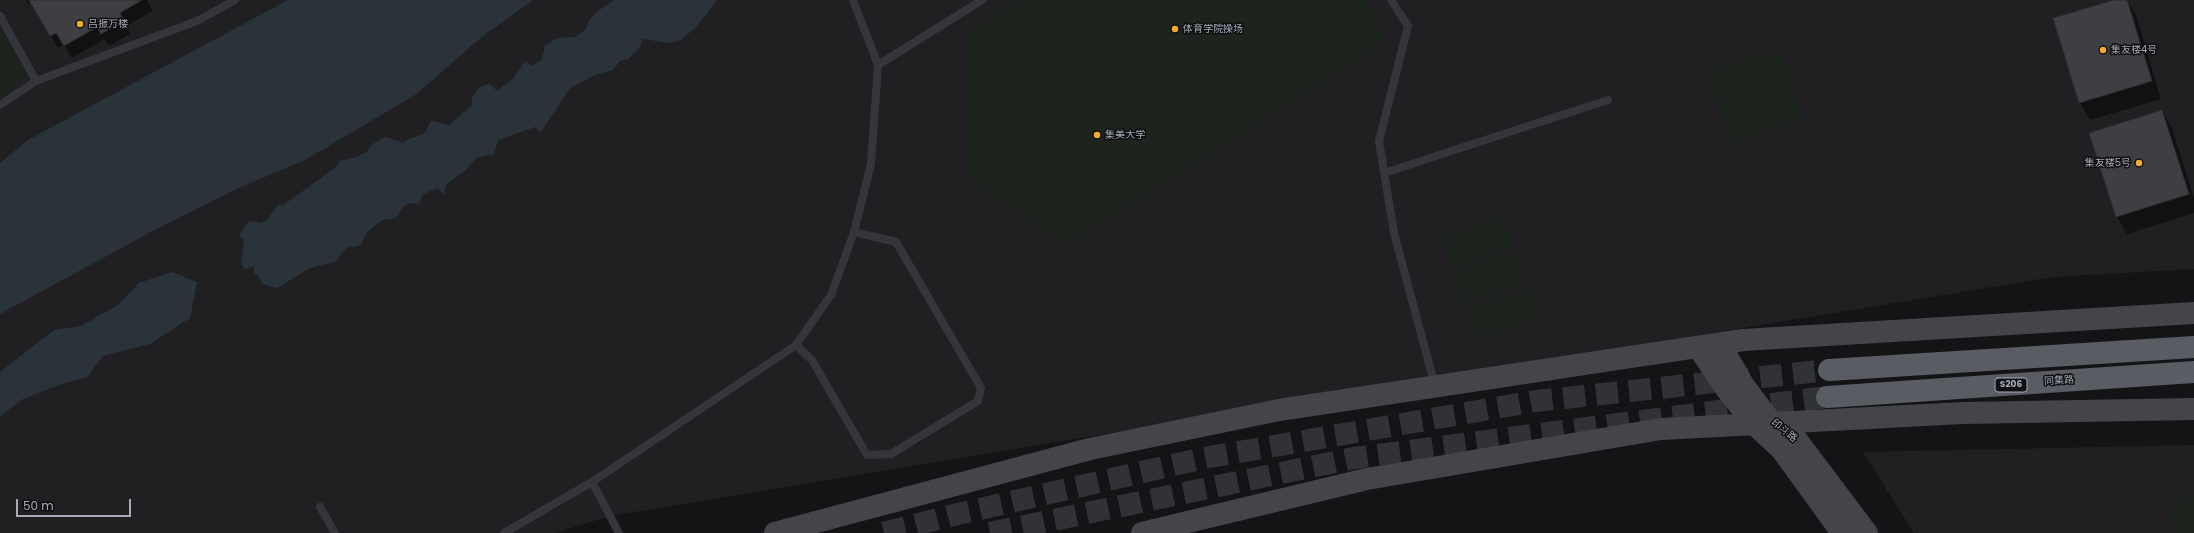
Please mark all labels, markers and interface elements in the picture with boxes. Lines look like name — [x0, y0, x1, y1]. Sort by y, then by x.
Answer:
place label: 吕振万楼 — [88, 18, 128, 30]
marker: 吕振万楼 — [75, 19, 85, 29]
place label: 体育学院操场 — [1183, 23, 1243, 35]
marker: 体育学院操场 — [1170, 24, 1180, 34]
place label: 集友楼4号 — [2111, 44, 2157, 56]
marker: 集友楼4号 — [2098, 45, 2108, 55]
place label: 集美大学 — [1105, 129, 1145, 141]
marker: 集美大学 — [1092, 130, 1102, 140]
place label: 集友楼5号 — [2085, 157, 2131, 169]
marker: 集友楼5号 — [2134, 158, 2144, 168]
street label: 同集路 — [2044, 374, 2074, 388]
road number: S206 — [1995, 378, 2027, 392]
street label: 印斗路 — [1769, 417, 1799, 445]
scale bar — [18, 491, 133, 517]
text: 50 m — [23, 497, 54, 514]

